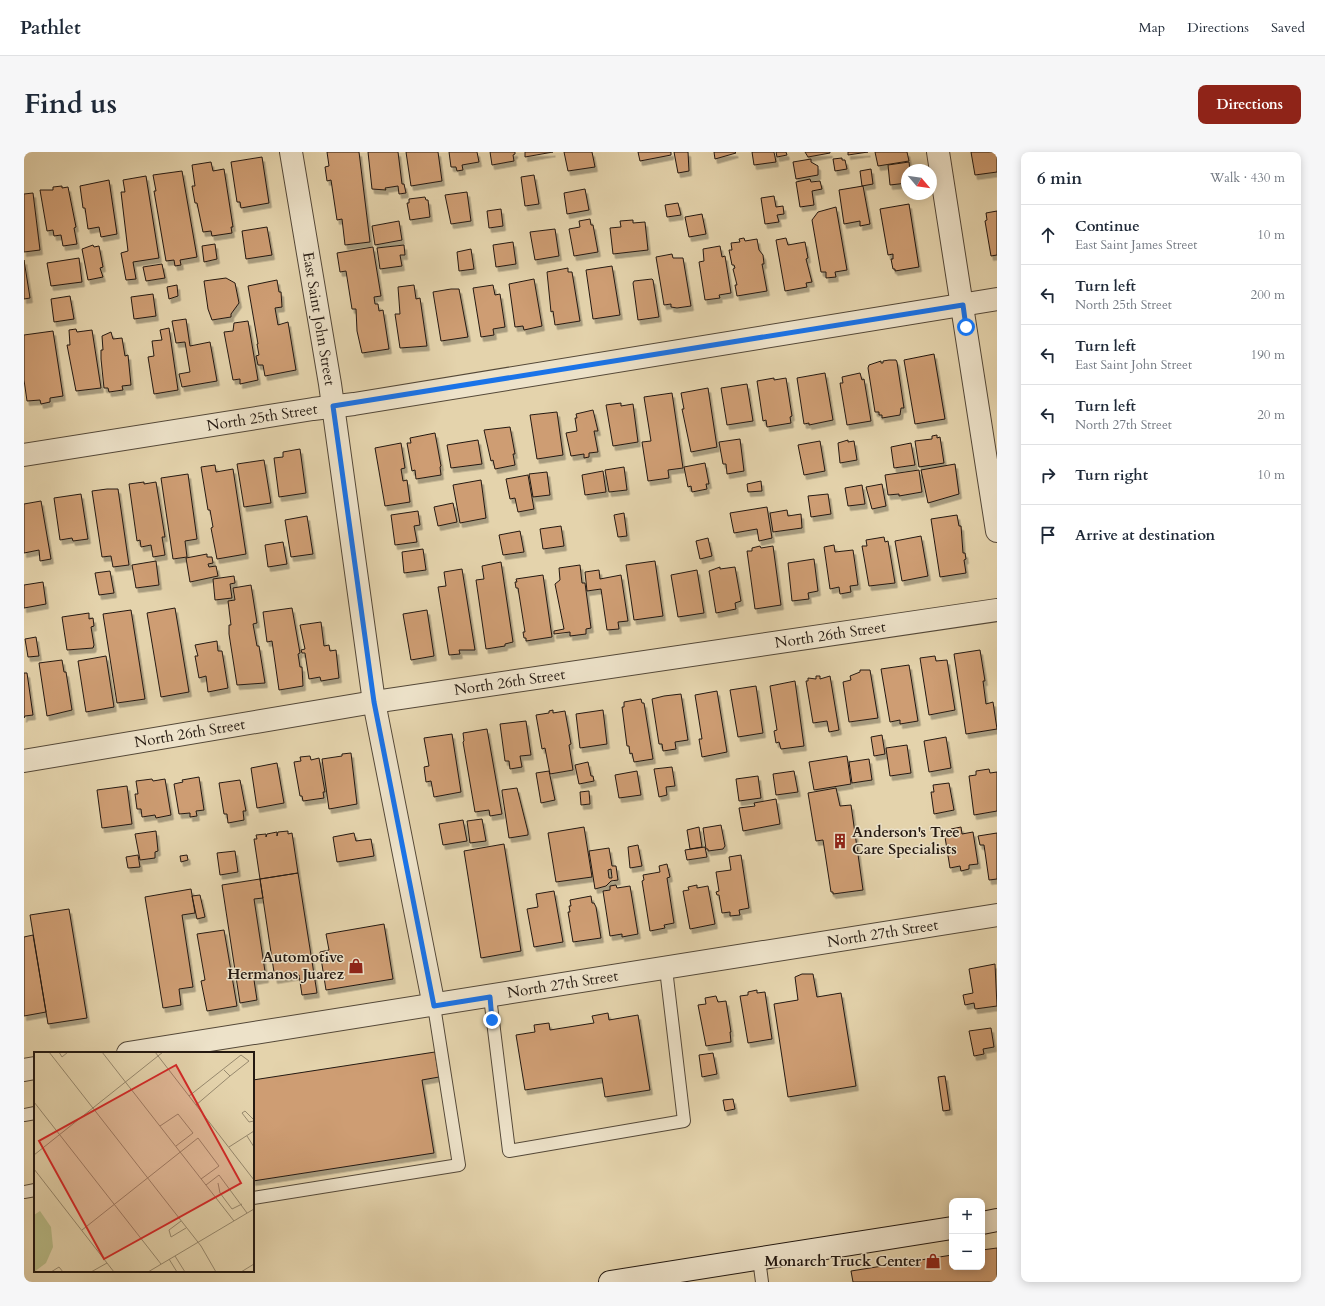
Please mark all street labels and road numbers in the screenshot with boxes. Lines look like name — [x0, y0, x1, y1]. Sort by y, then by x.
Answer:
street label: East Saint John Street — [298, 250, 340, 387]
street label: North 25th Street — [205, 399, 319, 436]
street label: North 26th Street — [773, 617, 887, 653]
street label: North 26th Street — [453, 664, 567, 700]
street label: North 26th Street — [133, 714, 247, 752]
street label: North 27th Street — [826, 914, 940, 952]
street label: North 27th Street — [506, 965, 620, 1003]

